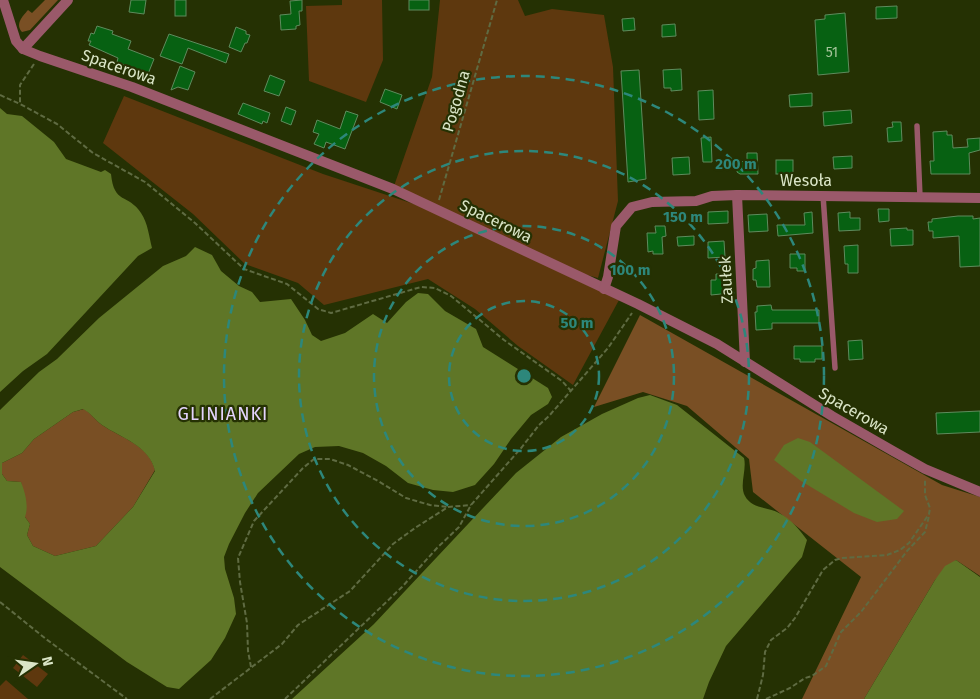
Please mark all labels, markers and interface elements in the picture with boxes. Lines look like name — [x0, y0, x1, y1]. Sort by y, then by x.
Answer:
house number: 51 — [826, 44, 838, 61]
street label: Spacerowa — [79, 45, 159, 89]
street label: Pogodna — [438, 68, 474, 134]
text: 200 m — [715, 155, 757, 173]
street label: Wesoła — [780, 171, 832, 190]
street label: Spacerowa — [457, 195, 535, 247]
text: 150 m — [663, 208, 703, 226]
street label: Zaułek — [715, 255, 737, 304]
text: 100 m — [610, 261, 650, 279]
text: 50 m — [560, 314, 594, 332]
centre of rings — [515, 367, 533, 385]
street label: Spacerowa — [816, 383, 892, 439]
district label: GLINIANKI — [178, 403, 268, 425]
north arrow — [10, 639, 60, 689]
text: N — [38, 655, 57, 668]

